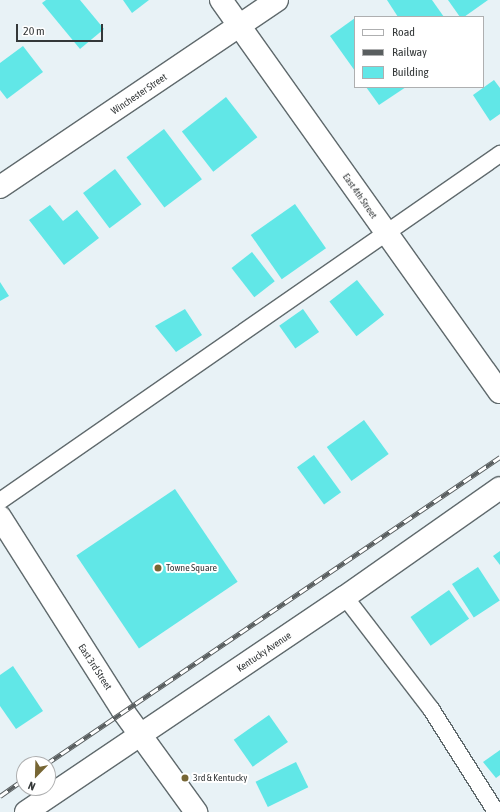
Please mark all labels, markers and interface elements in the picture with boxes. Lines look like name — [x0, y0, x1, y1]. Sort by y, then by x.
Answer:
scale bar — [18, 16, 105, 42]
legend — [354, 16, 484, 88]
text: 20 m — [23, 24, 45, 38]
text: Road — [392, 25, 415, 39]
text: Railway — [392, 45, 427, 59]
text: Building — [392, 65, 429, 79]
street label: Winchester Street — [109, 71, 169, 117]
street label: East 4th Street — [340, 171, 380, 221]
place label: Towne Square — [166, 562, 217, 574]
marker: Towne Square — [153, 563, 163, 573]
street label: Kentucky Avenue — [235, 629, 293, 675]
street label: East 3rd Street — [76, 642, 114, 692]
north arrow — [16, 756, 56, 796]
place label: 3rd & Kentucky — [193, 772, 247, 784]
marker: 3rd & Kentucky — [180, 773, 190, 783]
text: N — [26, 779, 37, 793]

